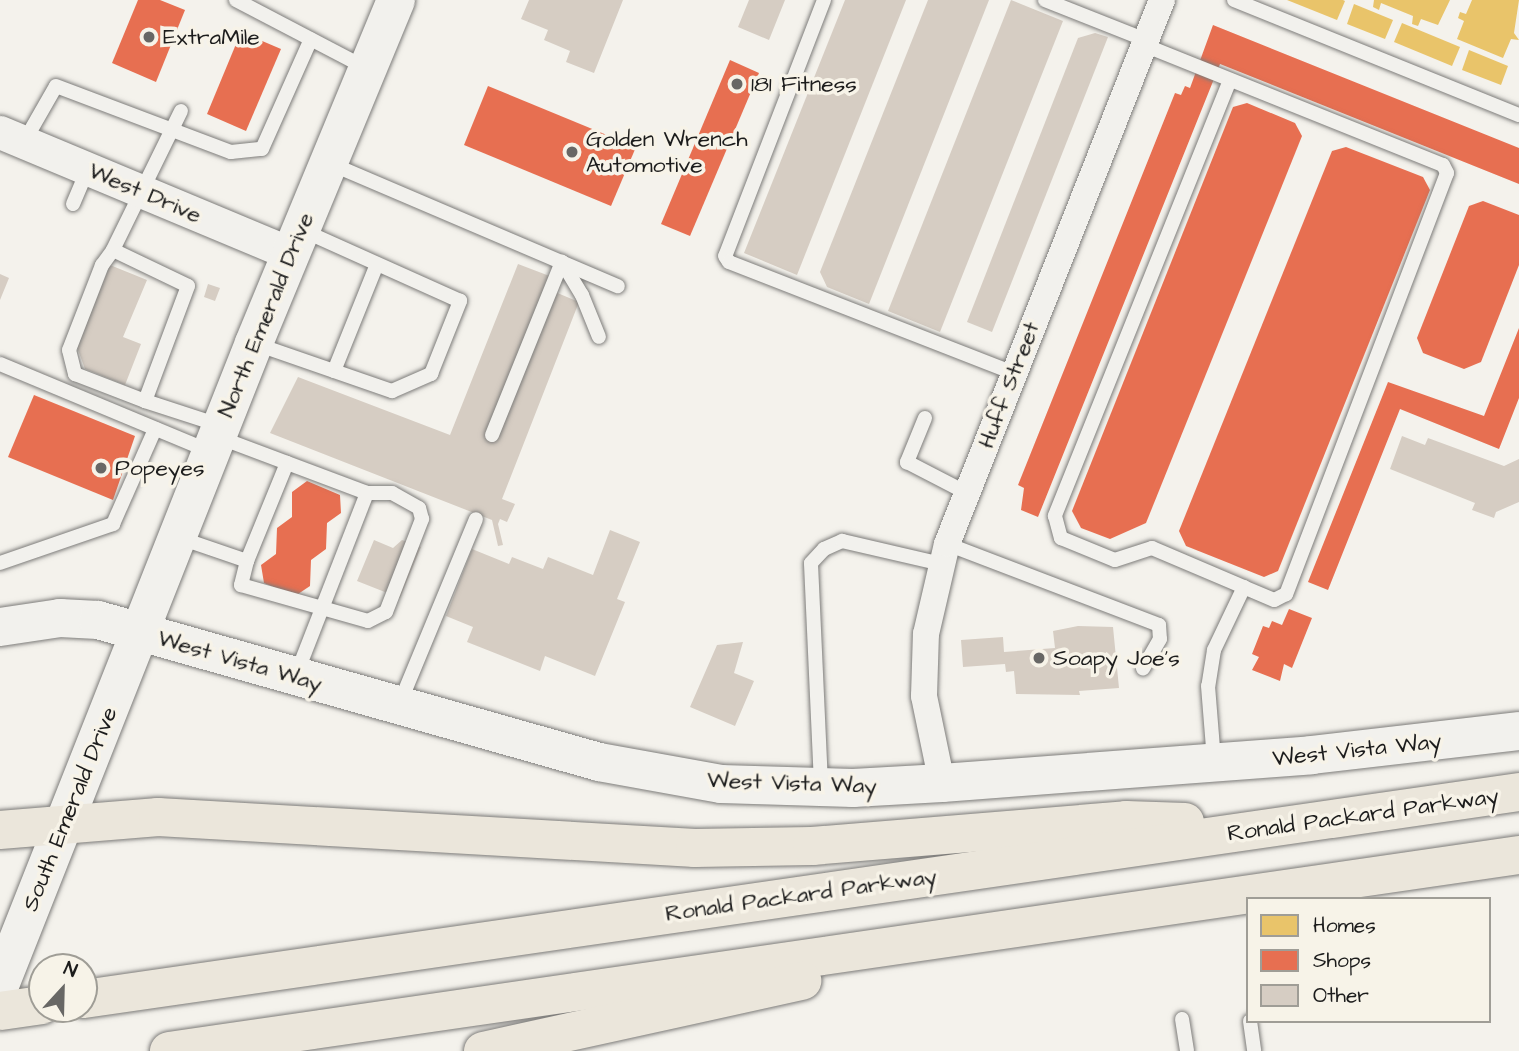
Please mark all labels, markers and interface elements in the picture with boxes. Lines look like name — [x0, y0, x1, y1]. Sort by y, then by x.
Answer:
place label: ExtraMile — [163, 23, 260, 51]
marker: ExtraMile — [141, 29, 157, 45]
place label: 181 Fitness — [751, 70, 857, 98]
marker: 181 Fitness — [729, 76, 745, 92]
place label: Golden Wrench Automotive — [586, 125, 748, 179]
marker: Golden Wrench Automotive — [564, 144, 580, 160]
street label: West Drive — [85, 157, 205, 229]
street label: North Emerald Drive — [212, 209, 320, 421]
street label: Huff Street — [972, 318, 1046, 452]
place label: Popeyes — [115, 454, 204, 482]
marker: Popeyes — [93, 460, 109, 476]
street label: West Vista Way — [155, 624, 325, 698]
place label: Soapy Joe's — [1053, 644, 1180, 672]
marker: Soapy Joe's — [1031, 650, 1047, 666]
street label: South Emerald Drive — [16, 703, 124, 915]
street label: West Vista Way — [1271, 727, 1443, 773]
street label: West Vista Way — [707, 766, 877, 800]
street label: Ronald Packard Parkway — [1226, 782, 1500, 848]
street label: Ronald Packard Parkway — [664, 862, 938, 928]
legend — [1246, 897, 1491, 1023]
text: Homes — [1313, 911, 1376, 940]
text: Shops — [1313, 946, 1371, 975]
north arrow — [28, 953, 98, 1023]
text: N — [60, 955, 81, 985]
text: Other — [1313, 981, 1369, 1010]

